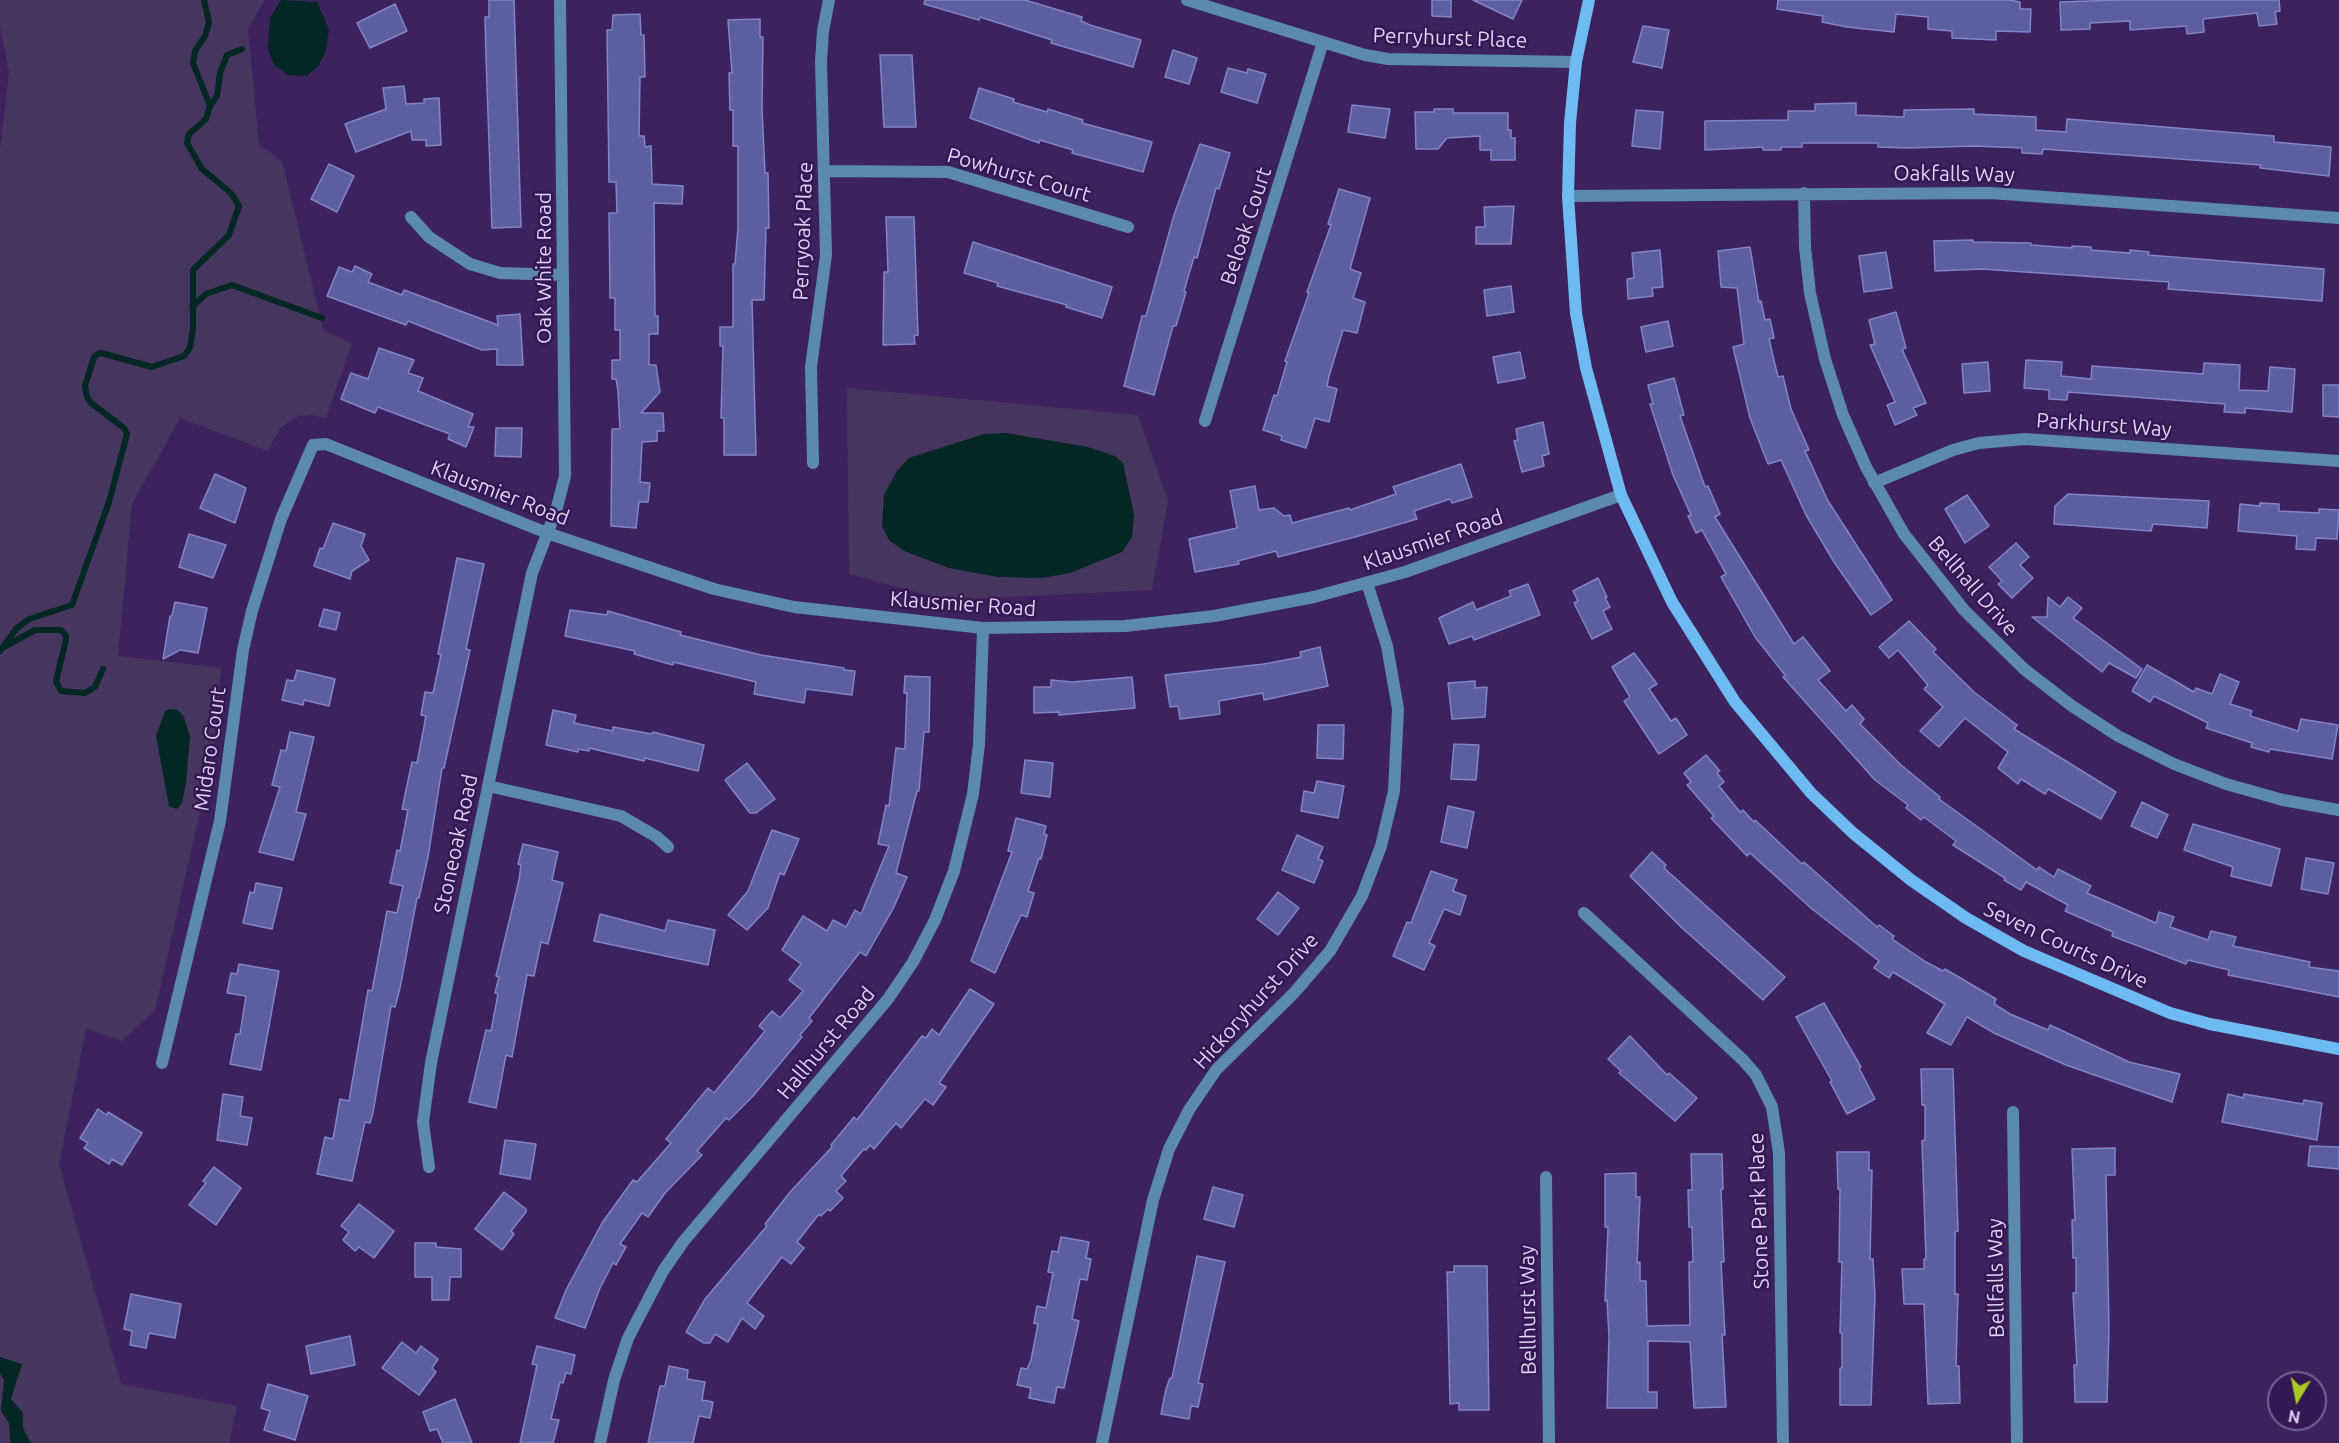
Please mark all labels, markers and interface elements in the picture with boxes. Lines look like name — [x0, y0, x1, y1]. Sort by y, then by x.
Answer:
street label: Perryhurst Place — [1372, 23, 1528, 53]
street label: Powhurst Court — [944, 142, 1094, 208]
street label: Oakfalls Way — [1893, 160, 2015, 188]
street label: Perryoak Place — [788, 161, 818, 301]
street label: Beloak Court — [1215, 164, 1277, 288]
street label: Oak White Road — [531, 192, 557, 344]
street label: Parkhurst Way — [2035, 408, 2173, 442]
street label: Klausmier Road — [427, 455, 573, 531]
street label: Klausmier Road — [1360, 504, 1506, 576]
street label: Bellhall Drive — [1923, 531, 2023, 641]
street label: Klausmier Road — [889, 586, 1037, 622]
street label: Midaro Court — [189, 685, 231, 813]
street label: Stoneoak Road — [429, 772, 483, 916]
street label: Seven Courts Drive — [1980, 896, 2152, 994]
street label: Hickoryhurst Drive — [1188, 928, 1324, 1074]
street label: Hallhurst Road — [772, 982, 880, 1104]
street label: Stone Park Place — [1744, 1132, 1774, 1290]
street label: Bellfalls Way — [1982, 1218, 2010, 1338]
street label: Bellhurst Way — [1514, 1245, 1542, 1375]
north arrow — [2267, 1371, 2327, 1431]
text: N — [2287, 1407, 2302, 1427]

